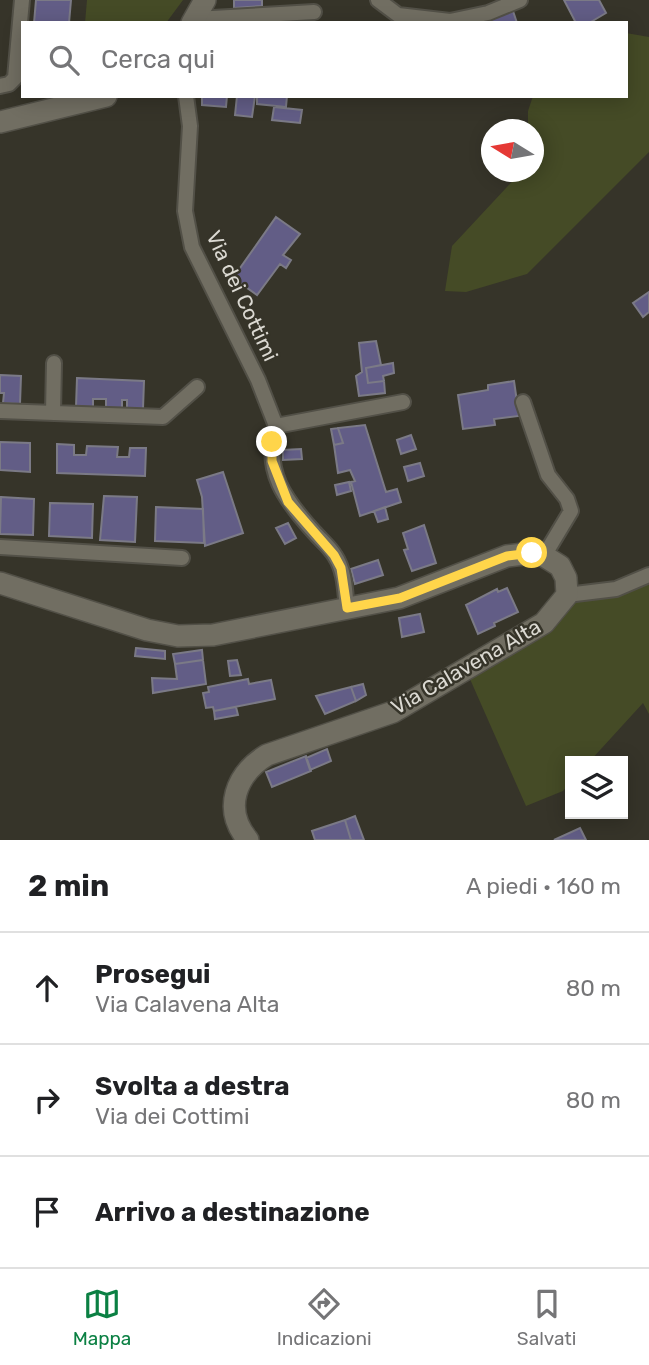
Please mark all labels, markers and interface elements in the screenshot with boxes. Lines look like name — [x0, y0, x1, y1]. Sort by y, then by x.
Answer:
search box — [21, 21, 628, 98]
icon: search — [45, 41, 83, 79]
text: Cerca qui — [101, 44, 215, 75]
north arrow — [481, 119, 544, 182]
street label: Via dei Cottimi — [201, 227, 284, 365]
route end — [256, 426, 287, 457]
route start — [516, 537, 547, 568]
street label: Via Calavena Alta — [387, 614, 545, 720]
map controls — [565, 756, 628, 819]
button: layers — [565, 756, 628, 819]
text: 2 min — [28, 868, 109, 904]
text: A piedi · 160 m — [466, 872, 621, 900]
text: Prosegui — [95, 959, 211, 990]
icon: ahead — [28, 969, 66, 1007]
text: 80 m — [566, 974, 621, 1002]
text: Via Calavena Alta — [95, 990, 280, 1018]
text: Svolta a destra — [95, 1071, 290, 1102]
icon: right — [28, 1081, 66, 1119]
text: 80 m — [566, 1086, 621, 1114]
text: Via dei Cottimi — [95, 1102, 250, 1130]
icon: arrive — [28, 1193, 66, 1231]
text: Arrivo a destinazione — [95, 1197, 370, 1228]
tab: Mappa — [73, 1285, 131, 1350]
tab: Indicazioni — [277, 1285, 372, 1350]
tab: Salvati — [517, 1285, 576, 1350]

